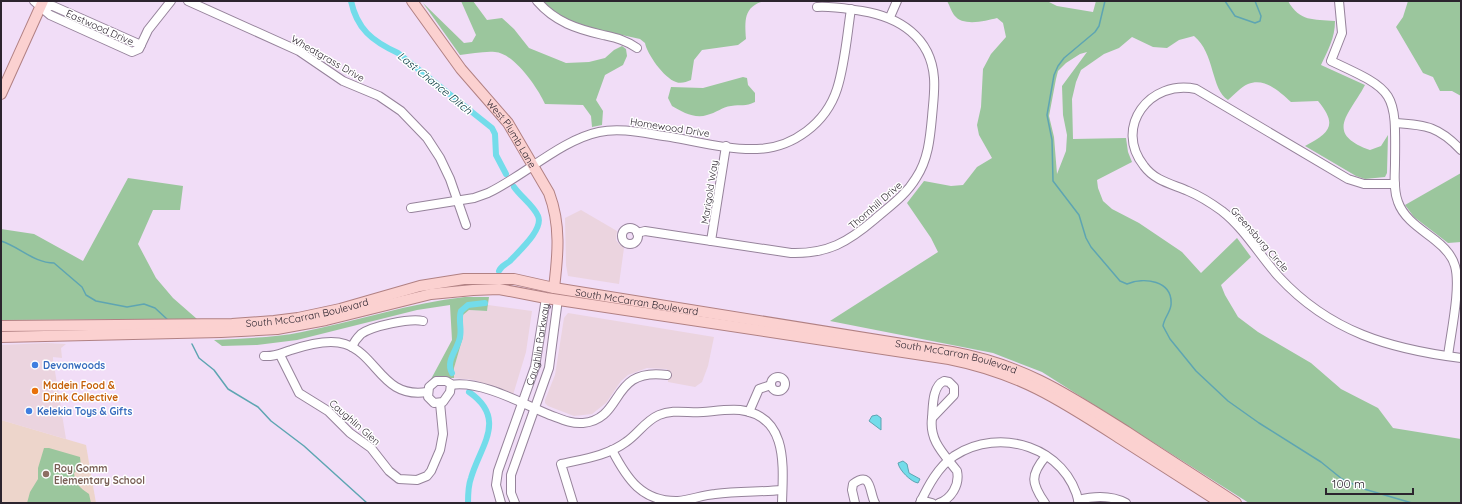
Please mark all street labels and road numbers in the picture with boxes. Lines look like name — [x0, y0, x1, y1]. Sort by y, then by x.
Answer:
street label: Eastwood Drive — [64, 7, 136, 48]
street label: Wheatgrass Drive — [289, 32, 367, 85]
street label: West Plumb Lane — [483, 97, 539, 171]
street label: Homewood Drive — [629, 115, 711, 140]
street label: Marigold Way — [698, 159, 721, 225]
street label: Thornhill Drive — [846, 178, 905, 232]
street label: Greensburg Circle — [1228, 204, 1292, 275]
street label: South McCarran Boulevard — [574, 286, 699, 318]
street label: South McCarran Boulevard — [245, 295, 370, 330]
street label: Caughlin Parkway — [523, 302, 552, 387]
street label: South McCarran Boulevard — [894, 337, 1019, 377]
street label: Caughlin Glen — [326, 397, 383, 448]

